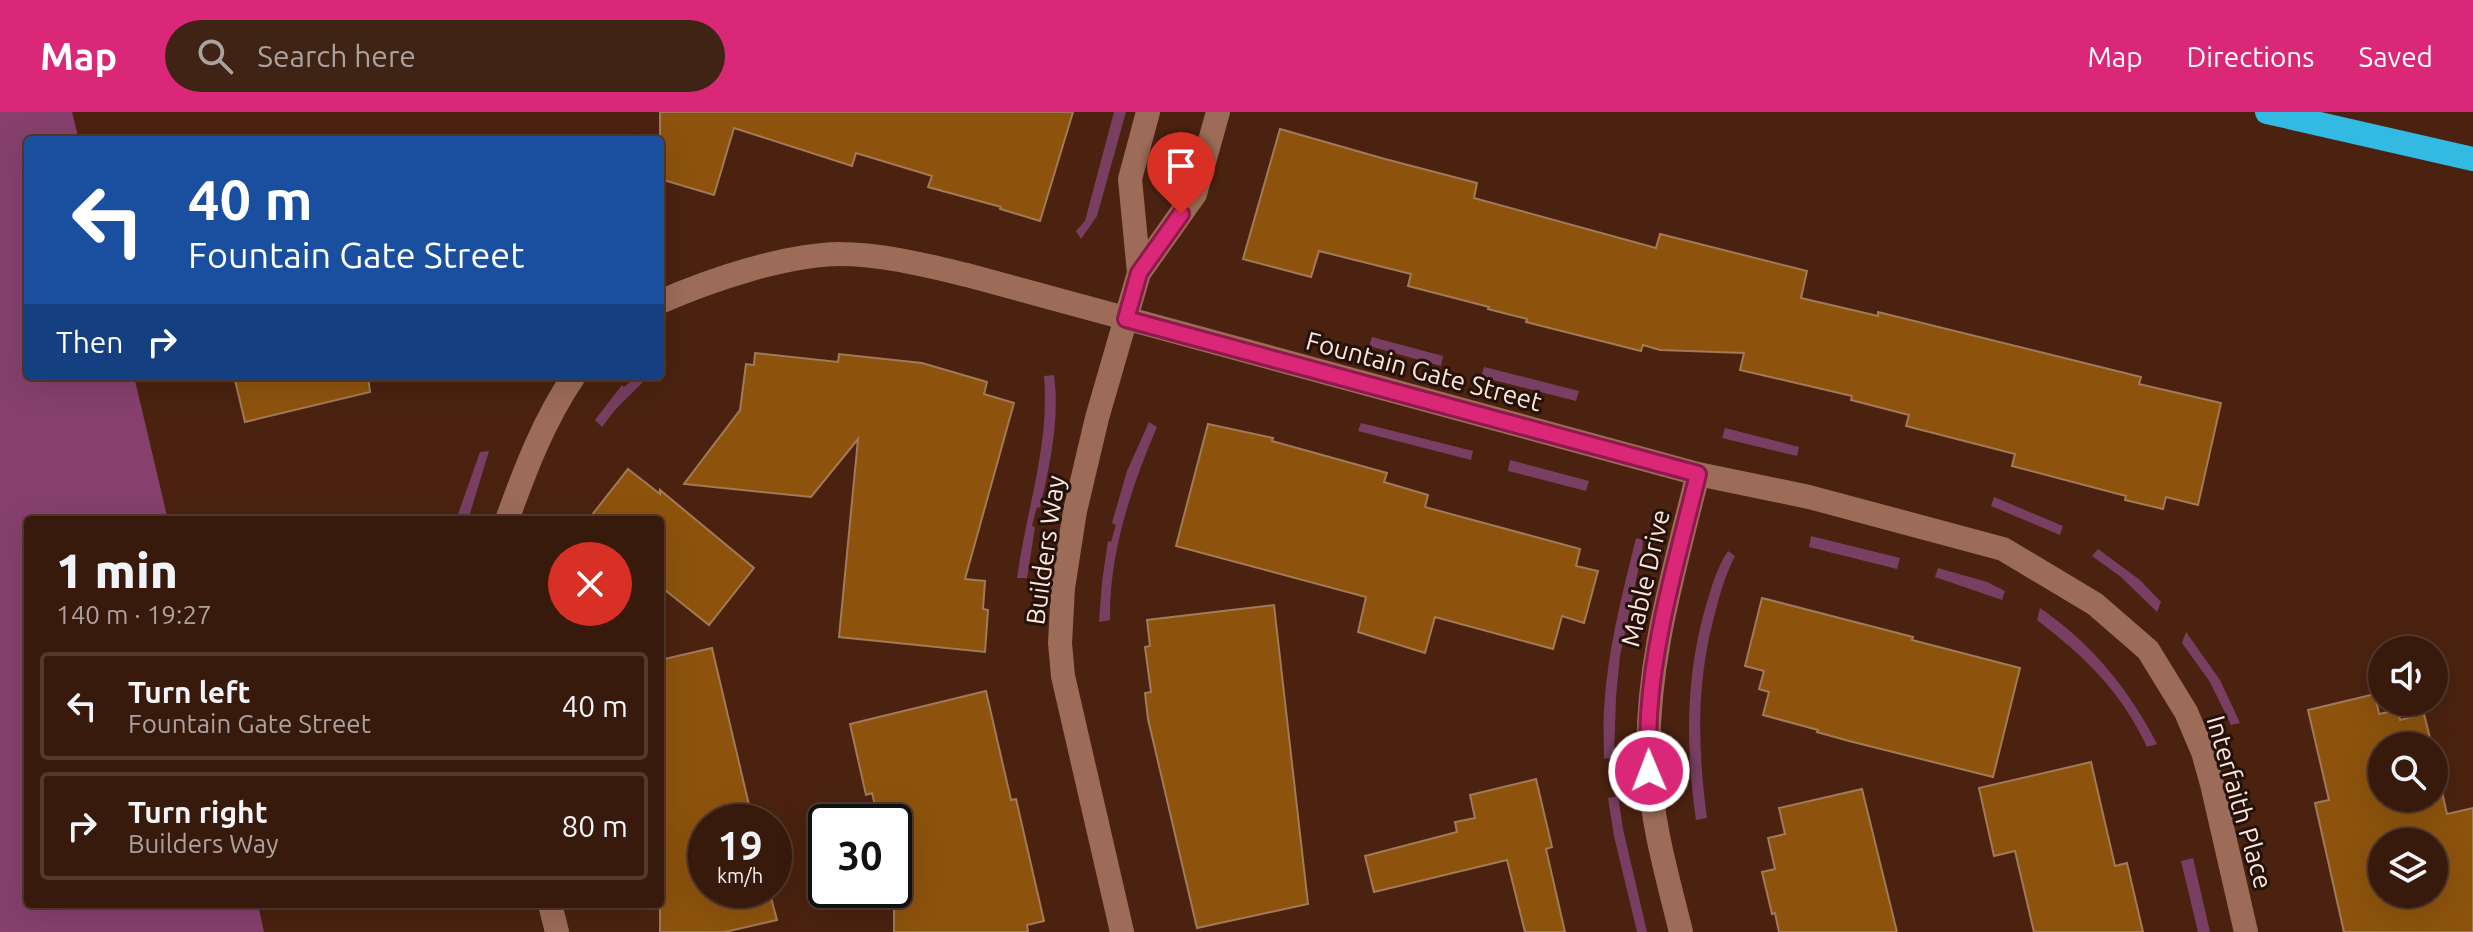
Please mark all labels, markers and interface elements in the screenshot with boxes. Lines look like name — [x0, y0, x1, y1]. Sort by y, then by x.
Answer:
search box — [165, 20, 725, 92]
icon: search — [193, 34, 237, 78]
text: Map — [40, 35, 117, 77]
text: Search here — [257, 39, 416, 73]
text: Map — [2087, 41, 2143, 72]
text: Directions — [2187, 41, 2314, 72]
text: Saved — [2358, 41, 2433, 72]
pin — [1147, 132, 1215, 214]
icon: arrive — [1159, 144, 1203, 188]
icon: left — [56, 168, 160, 272]
text: 40 m — [188, 168, 313, 231]
text: Fountain Gate Street — [188, 234, 524, 275]
icon: right — [140, 320, 184, 364]
text: Then — [56, 325, 124, 359]
street label: Fountain Gate Street — [1303, 326, 1545, 416]
street label: Builders Way — [1020, 473, 1070, 627]
street label: Mable Drive — [1615, 507, 1675, 649]
button: close — [548, 542, 632, 626]
text: 1 min — [56, 543, 178, 597]
text: 140 m · 19:27 — [56, 600, 212, 629]
map controls — [2368, 636, 2448, 908]
button: sound — [2368, 636, 2448, 716]
text: Turn left — [128, 675, 250, 709]
icon: left — [60, 684, 104, 728]
text: 40 m — [561, 689, 628, 723]
text: Fountain Gate Street — [128, 709, 371, 738]
street label: Interfaith Place — [2201, 712, 2279, 892]
position arrow — [1607, 729, 1691, 813]
button: search — [2368, 732, 2448, 812]
text: Turn right — [128, 795, 268, 829]
icon: right — [60, 804, 104, 848]
speed limit sign: 30 — [808, 804, 912, 908]
text: 80 m — [561, 809, 628, 843]
text: 19 — [717, 823, 763, 868]
button: layers — [2368, 828, 2448, 908]
text: Builders Way — [128, 829, 279, 858]
text: km/h — [717, 864, 763, 887]

